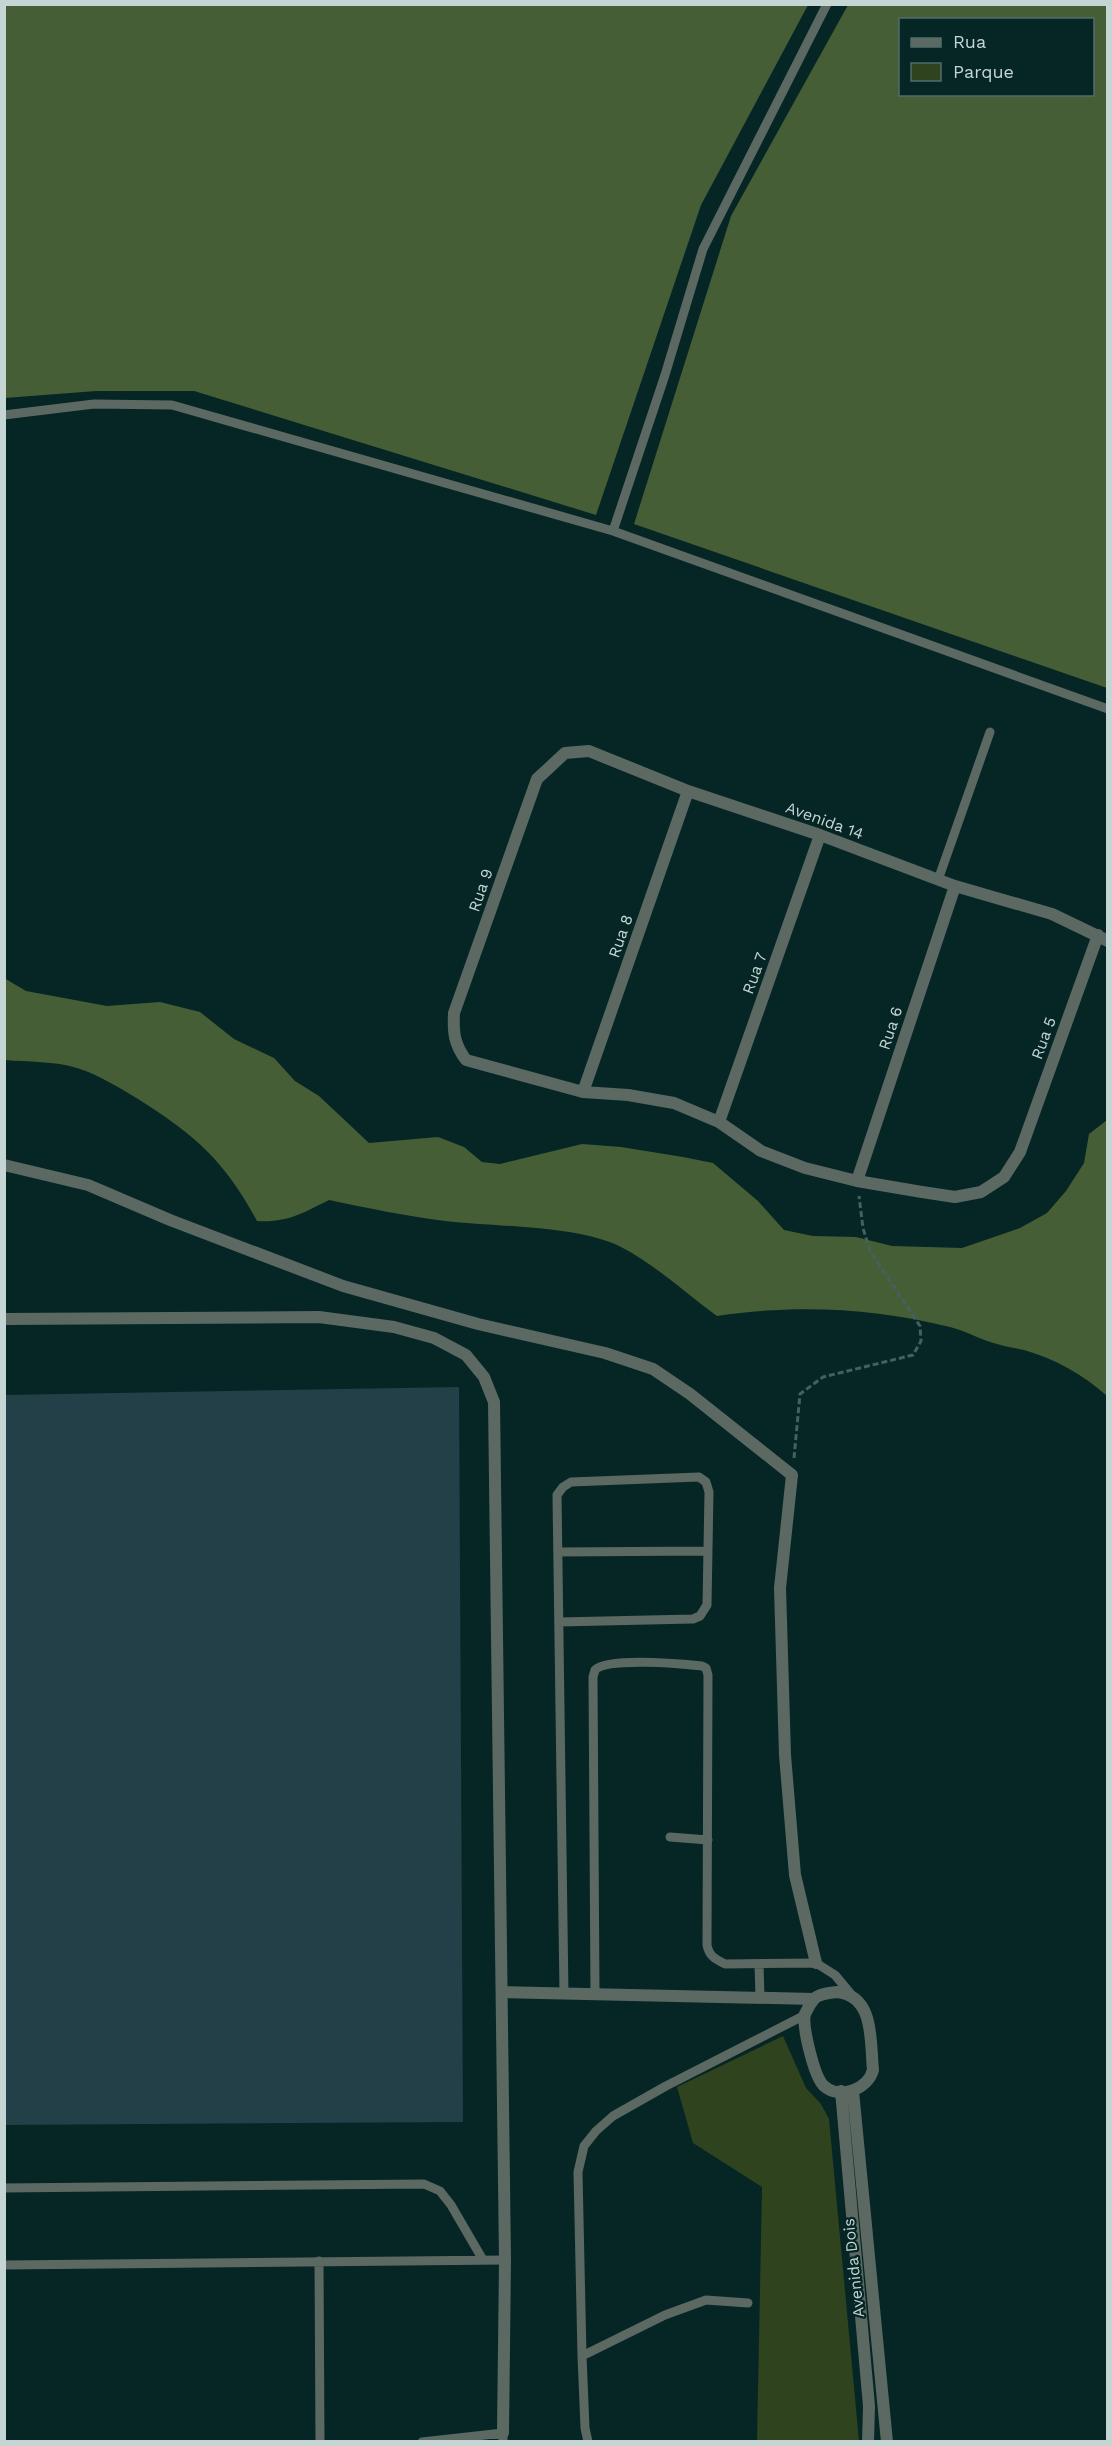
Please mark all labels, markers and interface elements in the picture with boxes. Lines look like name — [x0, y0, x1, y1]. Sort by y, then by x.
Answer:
legend — [899, 18, 1094, 96]
text: Rua — [953, 31, 986, 52]
text: Parque — [953, 61, 1014, 82]
street label: Avenida 14 — [783, 798, 867, 843]
street label: Rua 9 — [464, 866, 497, 914]
street label: Rua 8 — [604, 912, 637, 960]
street label: Rua 7 — [738, 950, 771, 997]
street label: Rua 6 — [875, 1004, 906, 1052]
street label: Rua 5 — [1027, 1014, 1060, 1062]
street label: Avenida Dois — [839, 2217, 868, 2319]

